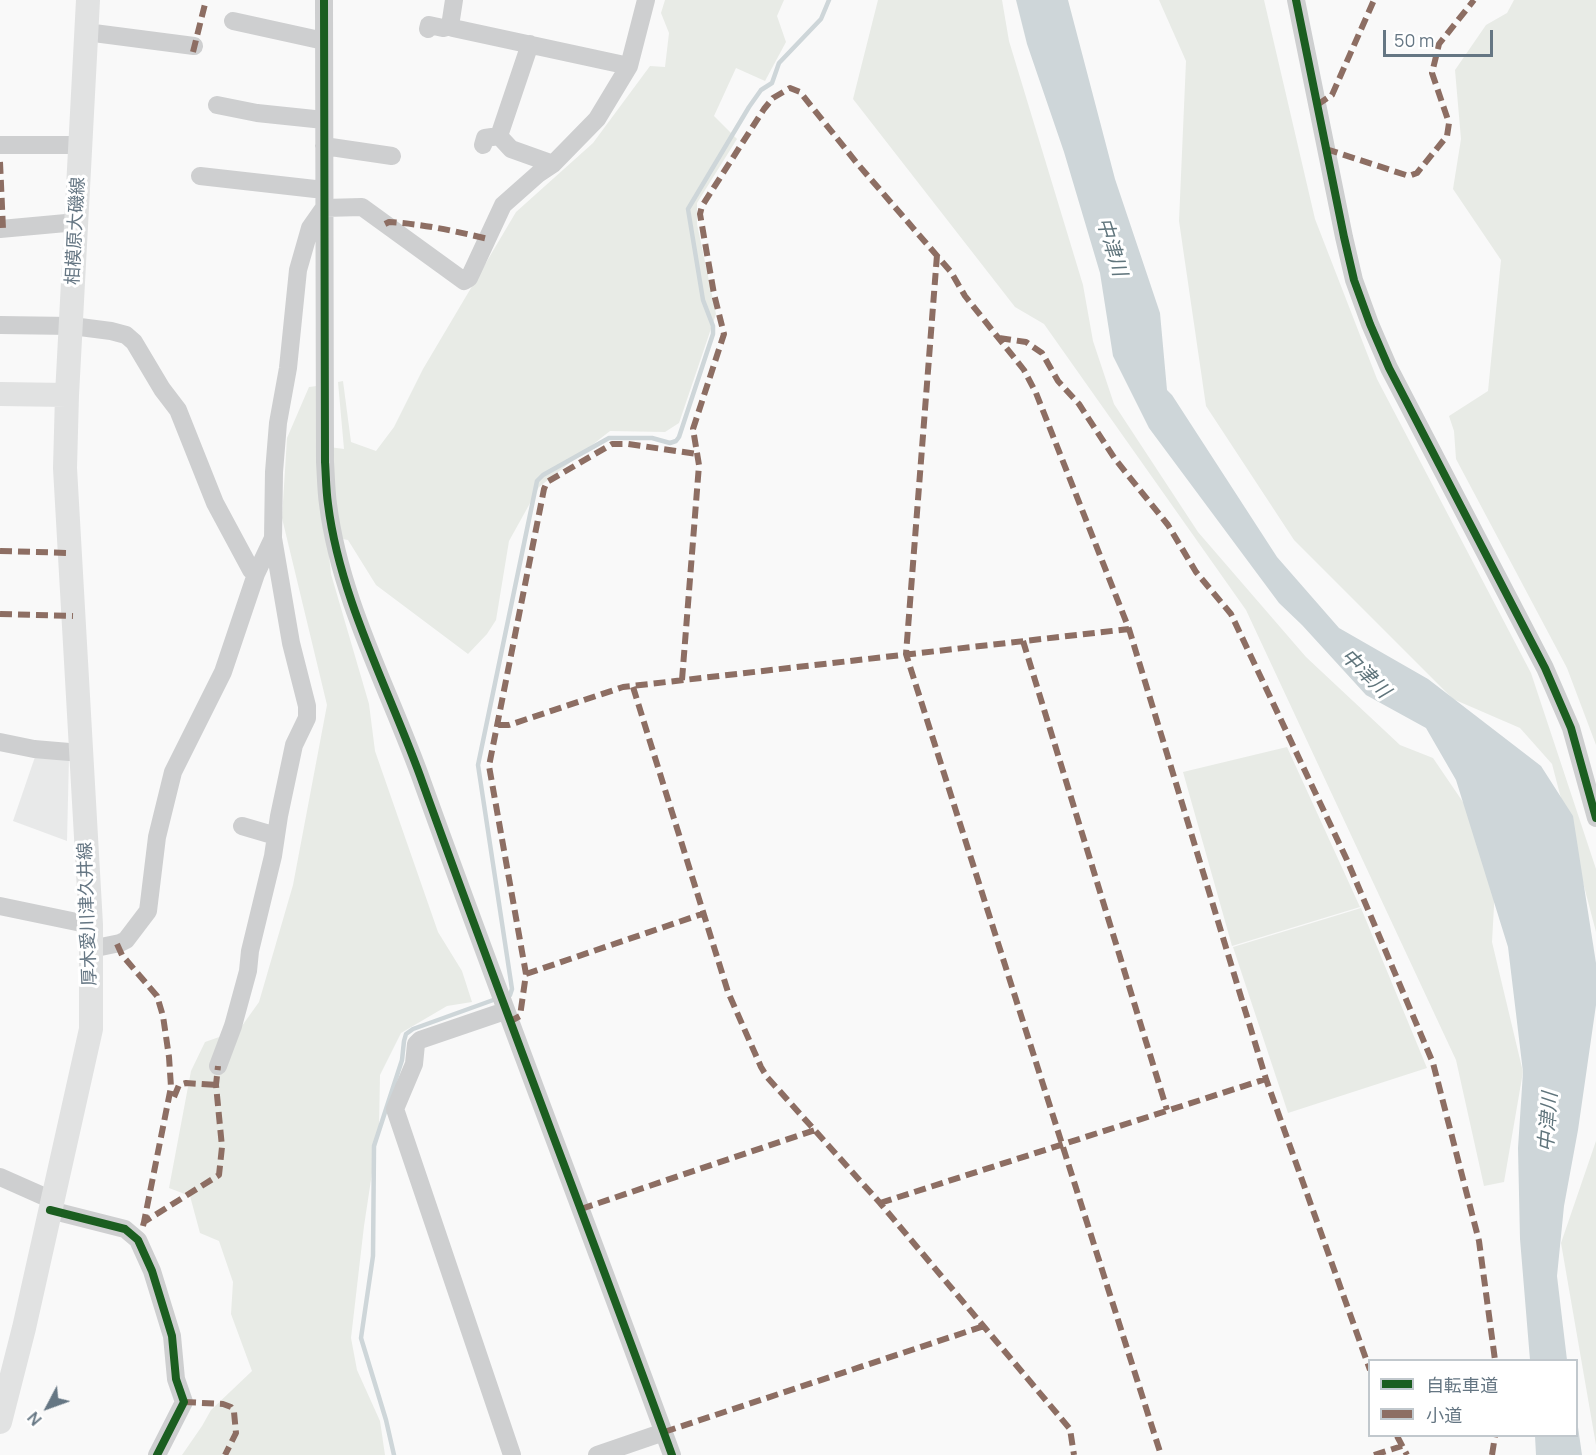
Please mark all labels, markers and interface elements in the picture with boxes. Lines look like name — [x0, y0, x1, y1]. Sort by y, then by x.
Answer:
scale bar — [1386, 18, 1496, 56]
text: 50 m — [1394, 28, 1434, 52]
street label: 相模原大磯線 — [62, 177, 90, 285]
water label: 中津川 — [1091, 215, 1131, 279]
water label: 中津川 — [1335, 644, 1395, 704]
street label: 厚木愛川津久井線 — [75, 842, 101, 986]
water label: 中津川 — [1535, 1091, 1563, 1153]
legend — [1368, 1359, 1578, 1437]
text: 自転車道 — [1426, 1373, 1498, 1397]
north arrow — [18, 1377, 78, 1437]
text: 小道 — [1426, 1403, 1462, 1427]
text: N — [22, 1407, 46, 1430]

